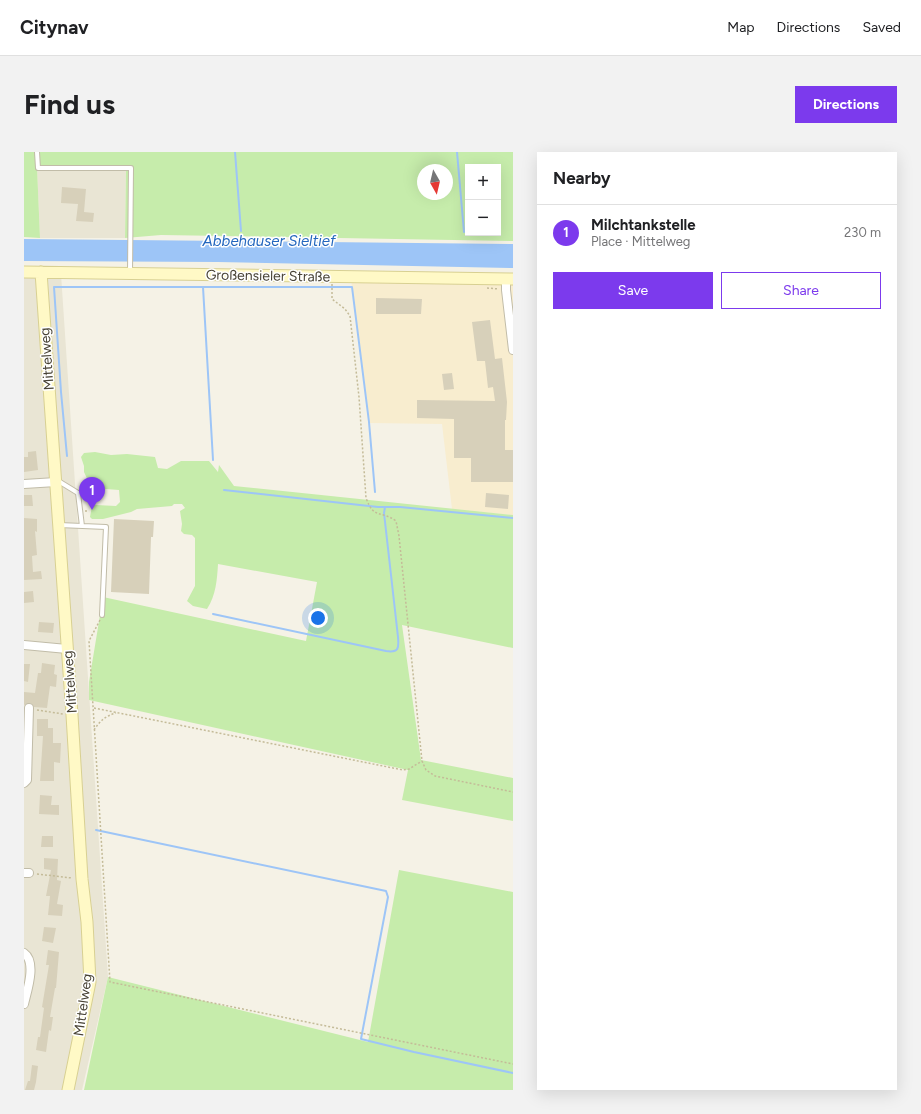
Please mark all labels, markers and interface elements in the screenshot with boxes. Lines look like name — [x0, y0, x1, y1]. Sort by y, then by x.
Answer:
text: Citynav — [20, 16, 89, 39]
text: Map — [727, 19, 755, 36]
text: Directions — [777, 19, 840, 36]
text: Saved — [862, 19, 901, 36]
button: Directions — [795, 86, 897, 123]
text: Find us — [24, 87, 115, 121]
north arrow — [417, 164, 453, 200]
map controls — [465, 164, 501, 236]
button: + — [465, 164, 501, 200]
text: Nearby — [553, 168, 611, 188]
button: − — [465, 200, 501, 236]
text: Milchtankstelle — [591, 216, 696, 234]
text: 1 — [563, 225, 569, 240]
text: 230 m — [844, 225, 881, 240]
water label: Abbehauser Sieltief — [202, 232, 337, 250]
text: Place · Mittelweg — [591, 234, 690, 249]
street label: Großensieler Straße — [206, 266, 331, 286]
button: Save — [553, 272, 713, 309]
button: Share — [721, 272, 881, 309]
street label: Mittelweg — [36, 327, 58, 391]
pin: 1 — [79, 477, 105, 510]
your location — [308, 608, 328, 628]
street label: Mittelweg — [59, 650, 81, 714]
street label: Mittelweg — [70, 973, 96, 1037]

